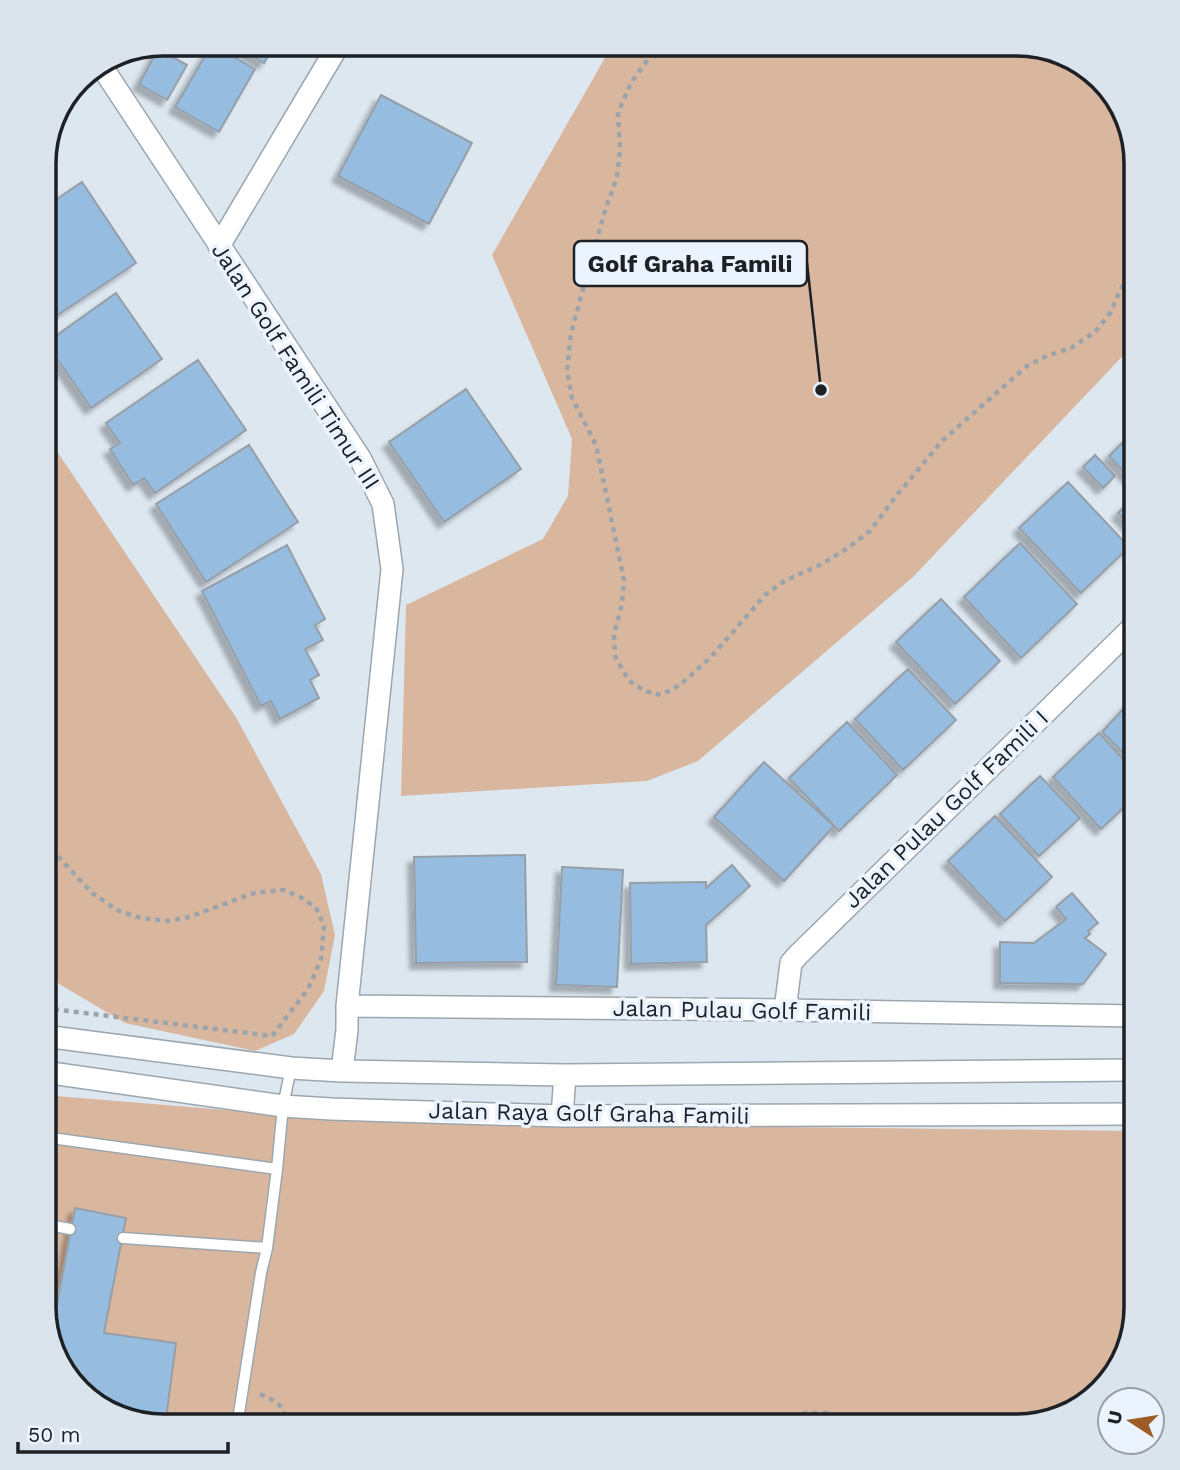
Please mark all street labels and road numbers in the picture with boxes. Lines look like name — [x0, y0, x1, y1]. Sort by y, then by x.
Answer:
street label: Jalan Golf Famili Timur III — [206, 238, 385, 495]
street label: Jalan Pulau Golf Famili I — [839, 705, 1054, 914]
street label: Jalan Pulau Golf Famili — [612, 995, 872, 1026]
street label: Jalan Raya Golf Graha Famili — [428, 1097, 750, 1130]

